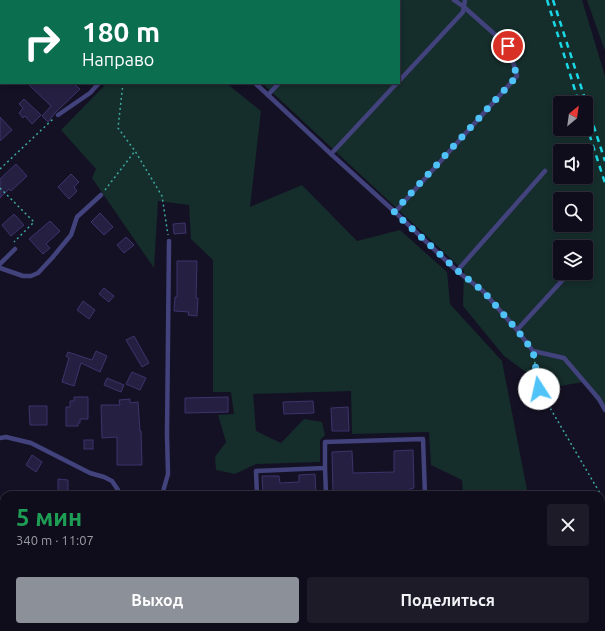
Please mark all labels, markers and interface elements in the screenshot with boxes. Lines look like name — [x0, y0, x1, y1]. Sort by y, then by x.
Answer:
icon: right — [16, 16, 68, 68]
text: 180 m — [82, 16, 160, 47]
pin — [491, 29, 525, 63]
icon: arrive — [497, 35, 519, 57]
text: Направо — [82, 49, 154, 69]
north arrow — [553, 96, 593, 136]
map controls — [553, 96, 593, 280]
button: sound — [553, 144, 593, 184]
button: search — [553, 192, 593, 232]
button: layers — [553, 240, 593, 280]
position arrow — [518, 368, 560, 410]
text: 5 мин — [16, 504, 82, 531]
button: close — [547, 504, 589, 546]
text: 340 m · 11:07 — [16, 533, 94, 547]
button: Выход — [16, 577, 299, 623]
button: Поделиться — [307, 577, 589, 623]

